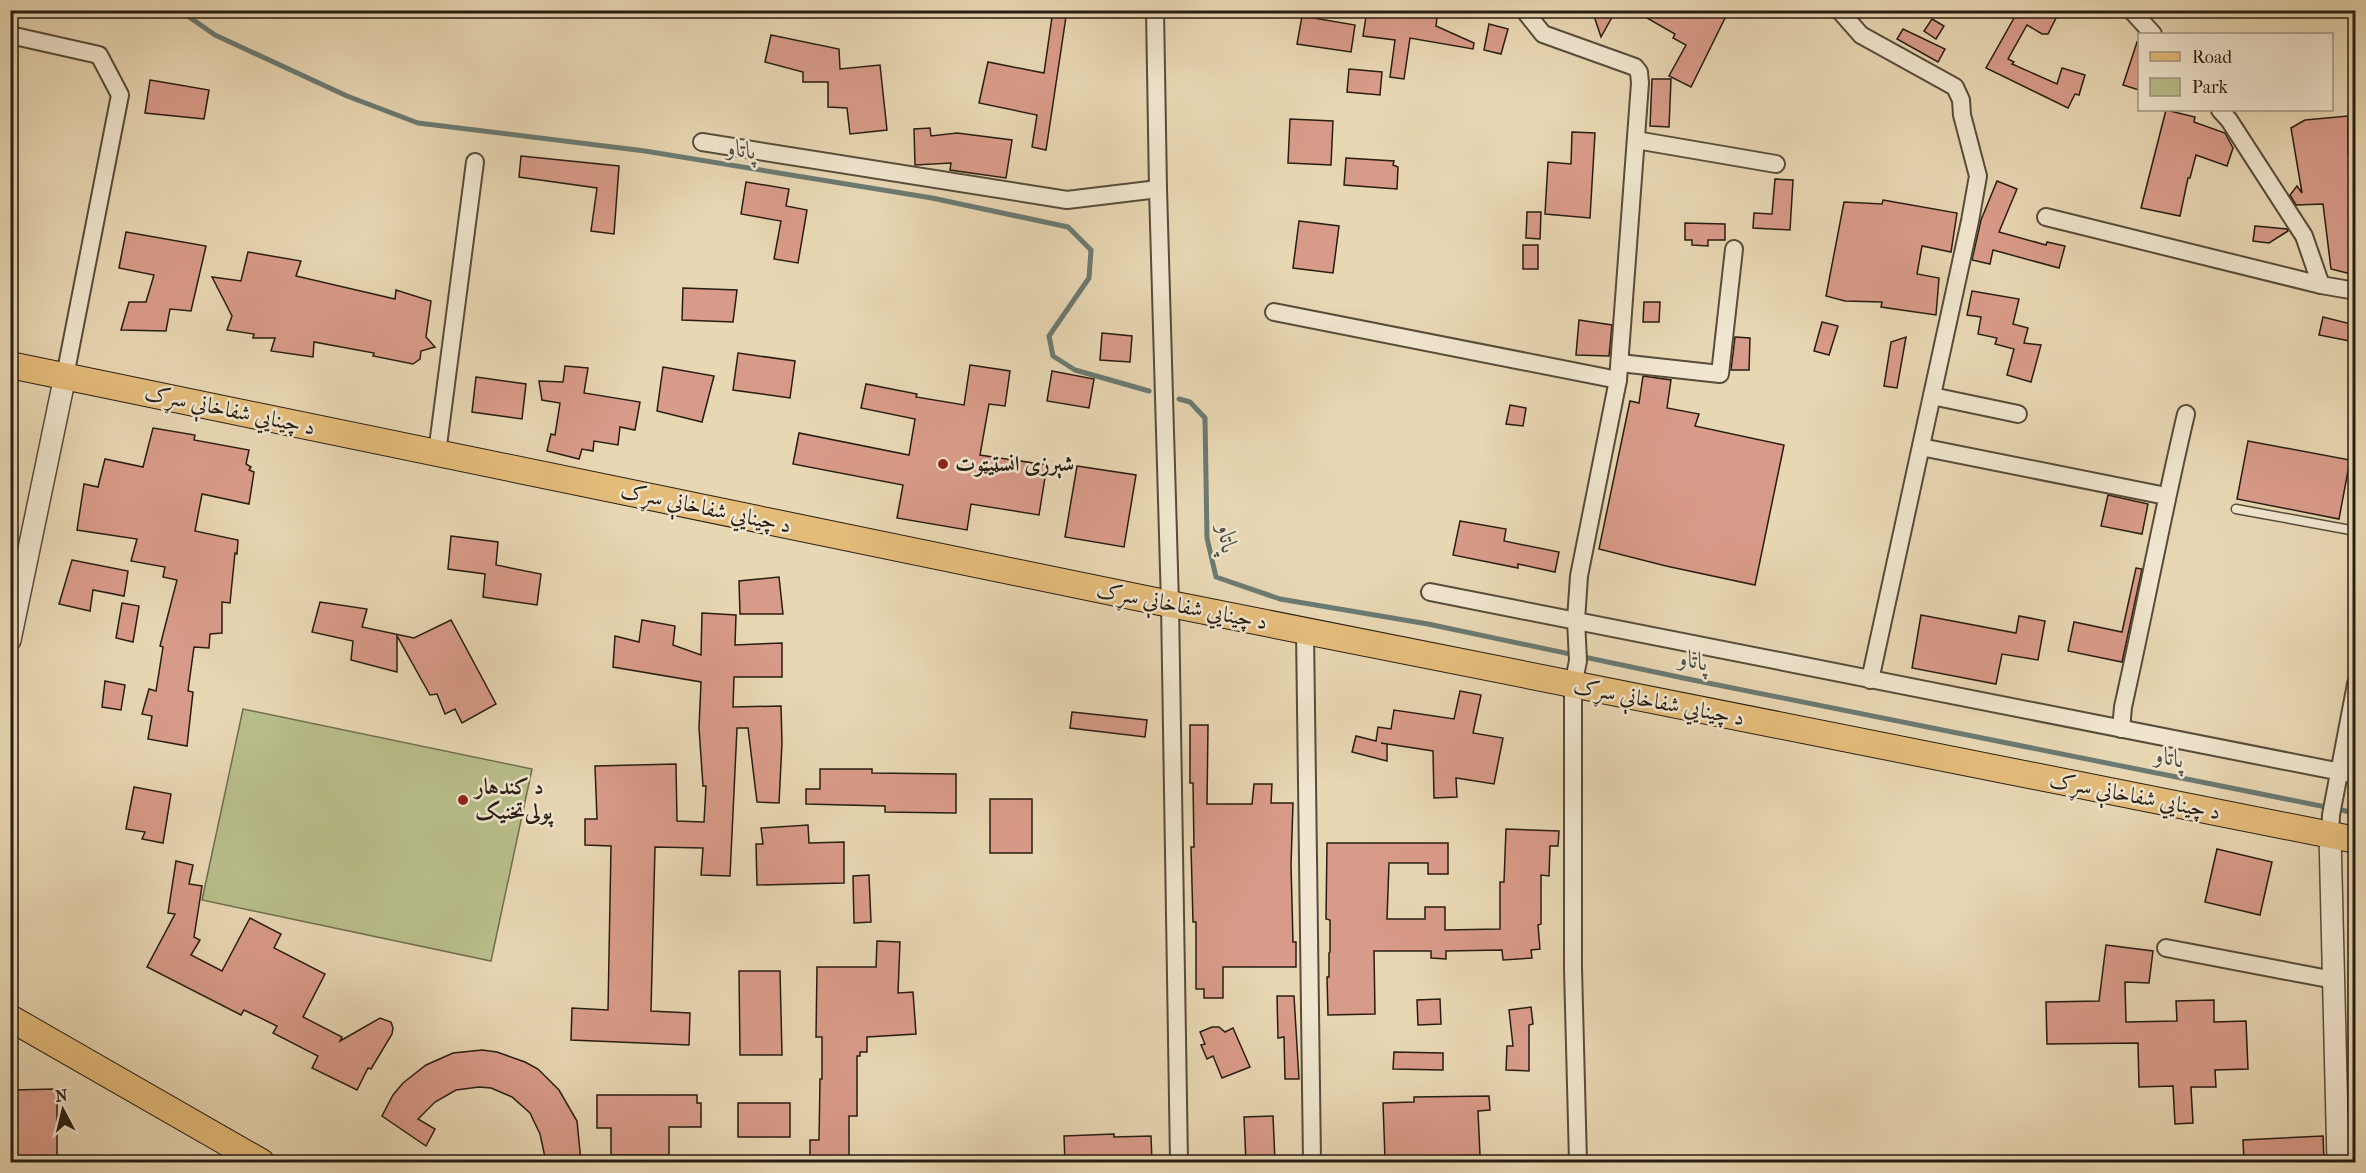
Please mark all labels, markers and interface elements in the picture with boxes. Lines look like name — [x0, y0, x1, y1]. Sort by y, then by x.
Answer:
legend — [2138, 33, 2333, 111]
text: Road — [2192, 47, 2232, 68]
text: Park — [2192, 77, 2229, 98]
water label: پاتاو — [723, 133, 761, 168]
street label: د چينايي شفاخانې سړک — [141, 379, 318, 447]
place label: شېرزی انسټيټوت — [955, 451, 1074, 479]
marker: شېرزی انسټيټوت — [936, 457, 950, 471]
street label: د چينايي شفاخانې سړک — [617, 477, 794, 545]
water label: پاتاو — [1209, 520, 1244, 558]
street label: د چينايي شفاخانې سړک — [1093, 577, 1270, 641]
water label: پاتاو — [1674, 643, 1714, 680]
street label: د چينايي شفاخانې سړک — [1570, 673, 1747, 737]
water label: پاتاو — [2150, 740, 2190, 777]
street label: د چينايي شفاخانې سړک — [2046, 767, 2223, 831]
place label: د کندهار پولی‌تخنیک — [472, 774, 554, 828]
marker: د کندهار پولی‌تخنیک — [456, 793, 470, 807]
north arrow — [33, 1080, 93, 1140]
text: N — [54, 1085, 69, 1106]

